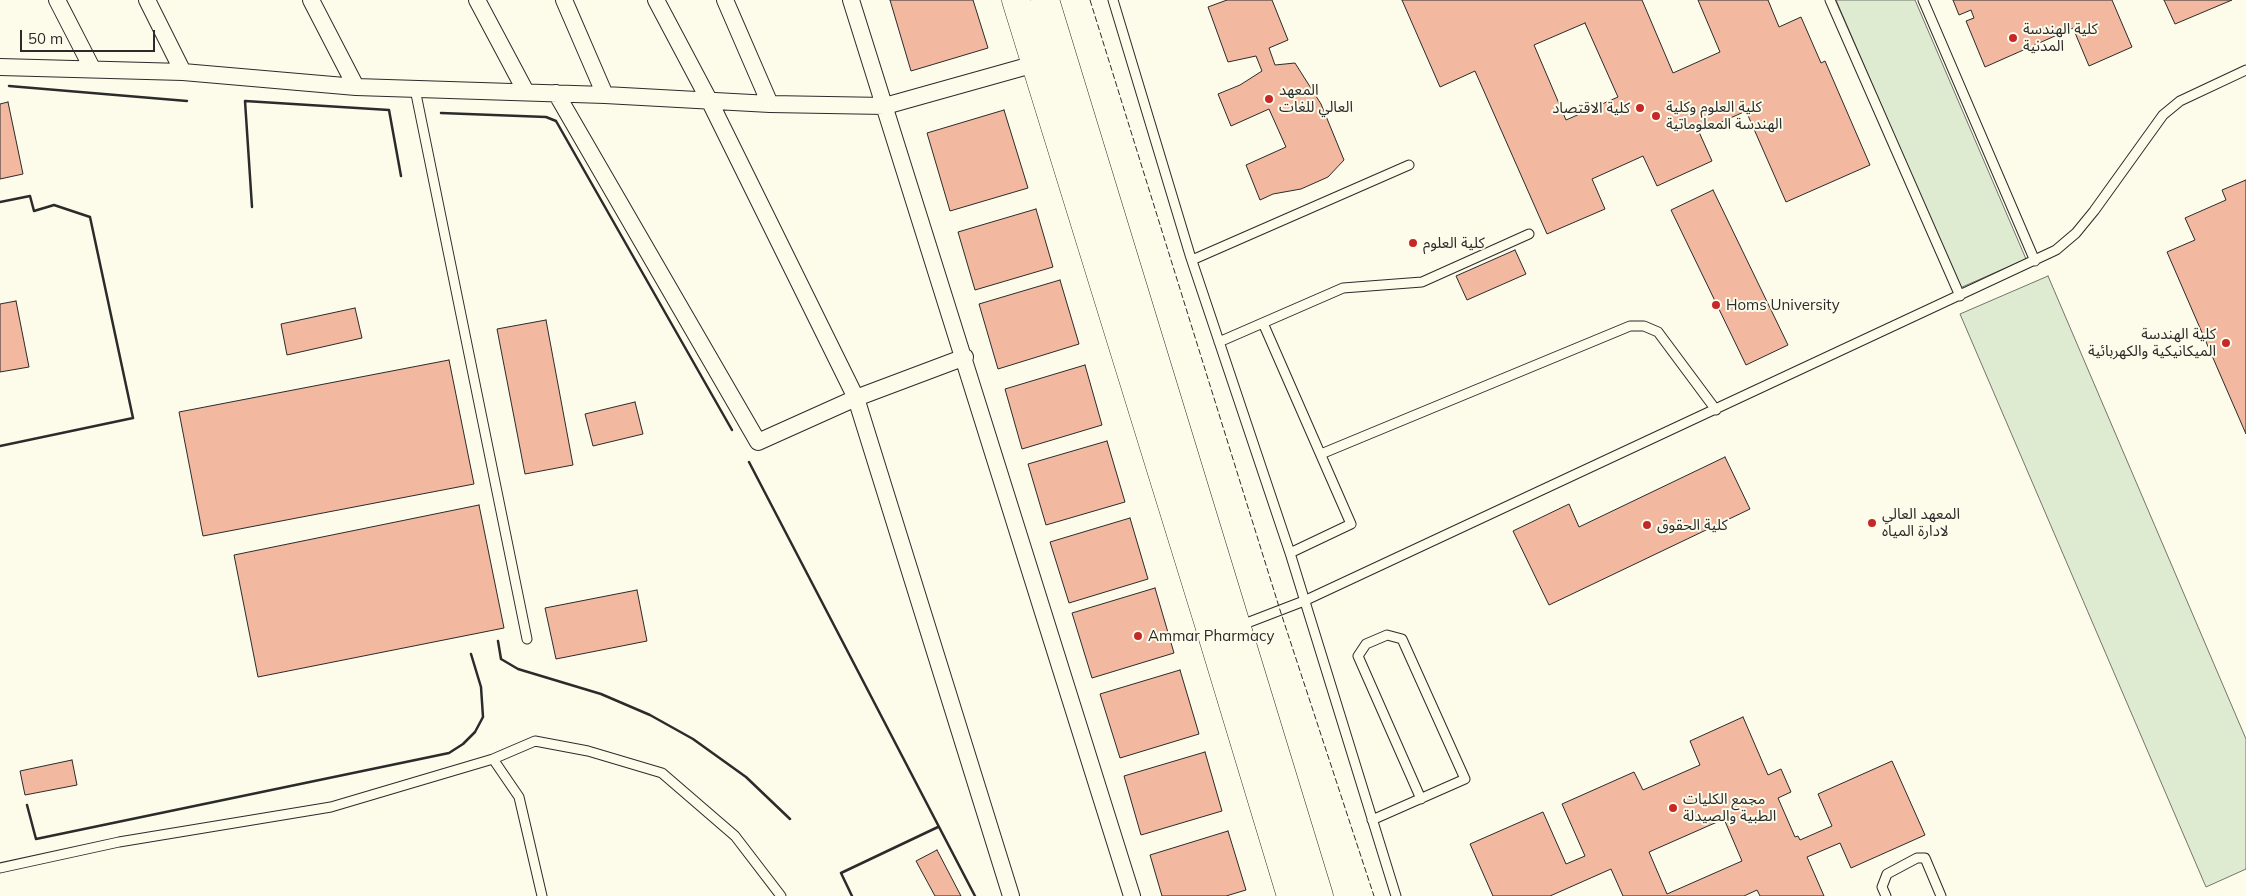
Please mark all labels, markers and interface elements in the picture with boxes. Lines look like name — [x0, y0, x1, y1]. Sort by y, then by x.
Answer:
scale bar — [22, 20, 158, 52]
place label: كلية الهندسة المدنية — [2023, 20, 2098, 55]
text: 50 m — [28, 29, 63, 48]
marker: كلية الهندسة المدنية — [2007, 32, 2019, 44]
place label: المعهد العالي للغات — [1279, 81, 1353, 116]
marker: المعهد العالي للغات — [1263, 93, 1275, 105]
place label: كلية العلوم وكلية الهندسة المعلوماتية — [1666, 98, 1782, 133]
place label: كلية الاقتصاد — [1552, 99, 1630, 117]
marker: كلية الاقتصاد — [1634, 102, 1646, 114]
marker: كلية العلوم وكلية الهندسة المعلوماتية — [1650, 110, 1662, 122]
place label: كلية العلوم — [1423, 234, 1485, 252]
marker: كلية العلوم — [1407, 237, 1419, 249]
place label: Homs University — [1726, 296, 1840, 314]
marker: Homs University — [1710, 299, 1722, 311]
place label: كلية الهندسة الميكانيكية والكهربائية — [2088, 325, 2216, 360]
marker: كلية الهندسة الميكانيكية والكهربائية — [2220, 337, 2232, 349]
place label: المعهد العالي لادارة المياه — [1882, 505, 1960, 540]
place label: كلية الحقوق — [1657, 516, 1728, 534]
marker: المعهد العالي لادارة المياه — [1866, 517, 1878, 529]
marker: كلية الحقوق — [1641, 519, 1653, 531]
place label: Ammar Pharmacy — [1148, 627, 1274, 645]
marker: Ammar Pharmacy — [1132, 630, 1144, 642]
place label: مجمع الكليات الطبية والصيدلة — [1683, 790, 1776, 825]
marker: مجمع الكليات الطبية والصيدلة — [1667, 802, 1679, 814]

